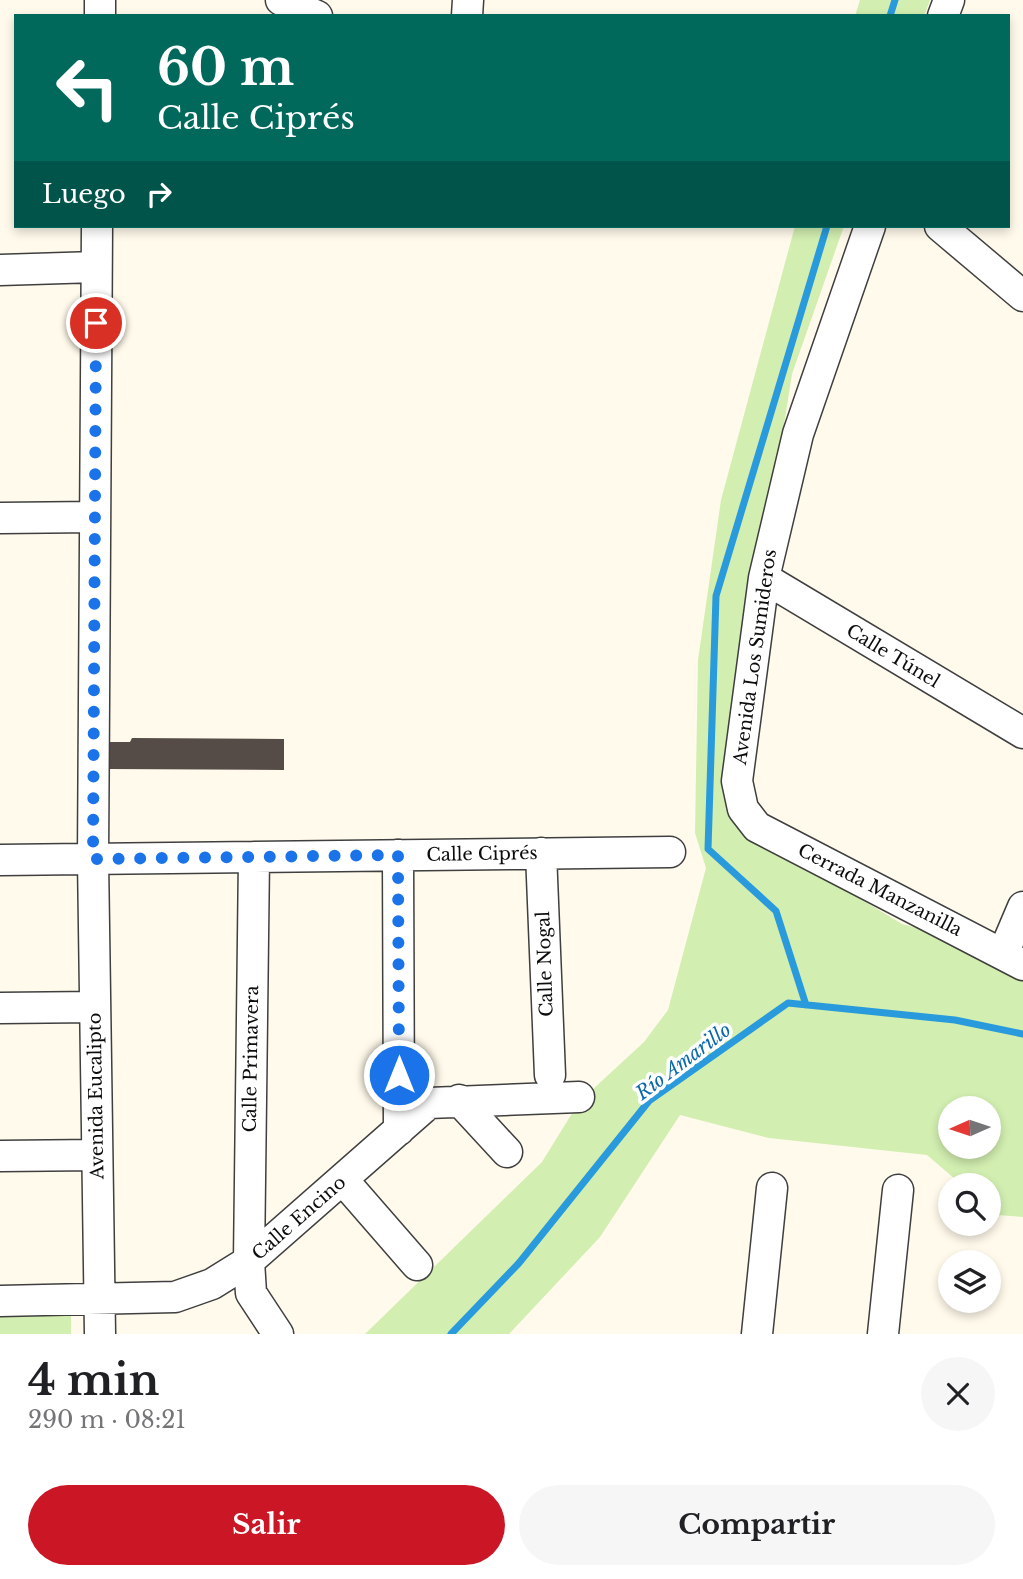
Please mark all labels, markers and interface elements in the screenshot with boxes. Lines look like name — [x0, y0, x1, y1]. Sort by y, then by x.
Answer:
text: 60 m — [157, 37, 294, 98]
icon: left — [42, 42, 133, 133]
text: Calle Ciprés — [157, 98, 355, 138]
icon: right — [140, 175, 178, 213]
text: Luego — [42, 178, 126, 210]
pin — [66, 293, 126, 353]
icon: arrive — [77, 304, 115, 342]
street label: Avenida Los Sumideros — [729, 548, 781, 767]
street label: Calle Túnel — [842, 620, 944, 693]
street label: Cerrada Manzanilla — [794, 839, 966, 941]
street label: Calle Ciprés — [426, 842, 538, 866]
street label: Calle Nogal — [532, 911, 558, 1017]
street label: Calle Primavera — [239, 985, 263, 1133]
street label: Avenida Eucalipto — [84, 1012, 108, 1181]
water label: Río Amarillo — [630, 1018, 736, 1105]
position arrow — [362, 1038, 436, 1112]
north arrow — [938, 1096, 1001, 1158]
map controls — [938, 1096, 1001, 1313]
street label: Calle Encino — [248, 1171, 350, 1265]
button: search — [938, 1173, 1001, 1236]
button: layers — [938, 1250, 1001, 1313]
text: 4 min — [28, 1354, 159, 1406]
button: close — [921, 1357, 995, 1431]
text: 290 m · 08:21 — [28, 1406, 186, 1434]
button: Salir — [28, 1485, 505, 1565]
button: Compartir — [519, 1485, 995, 1565]

